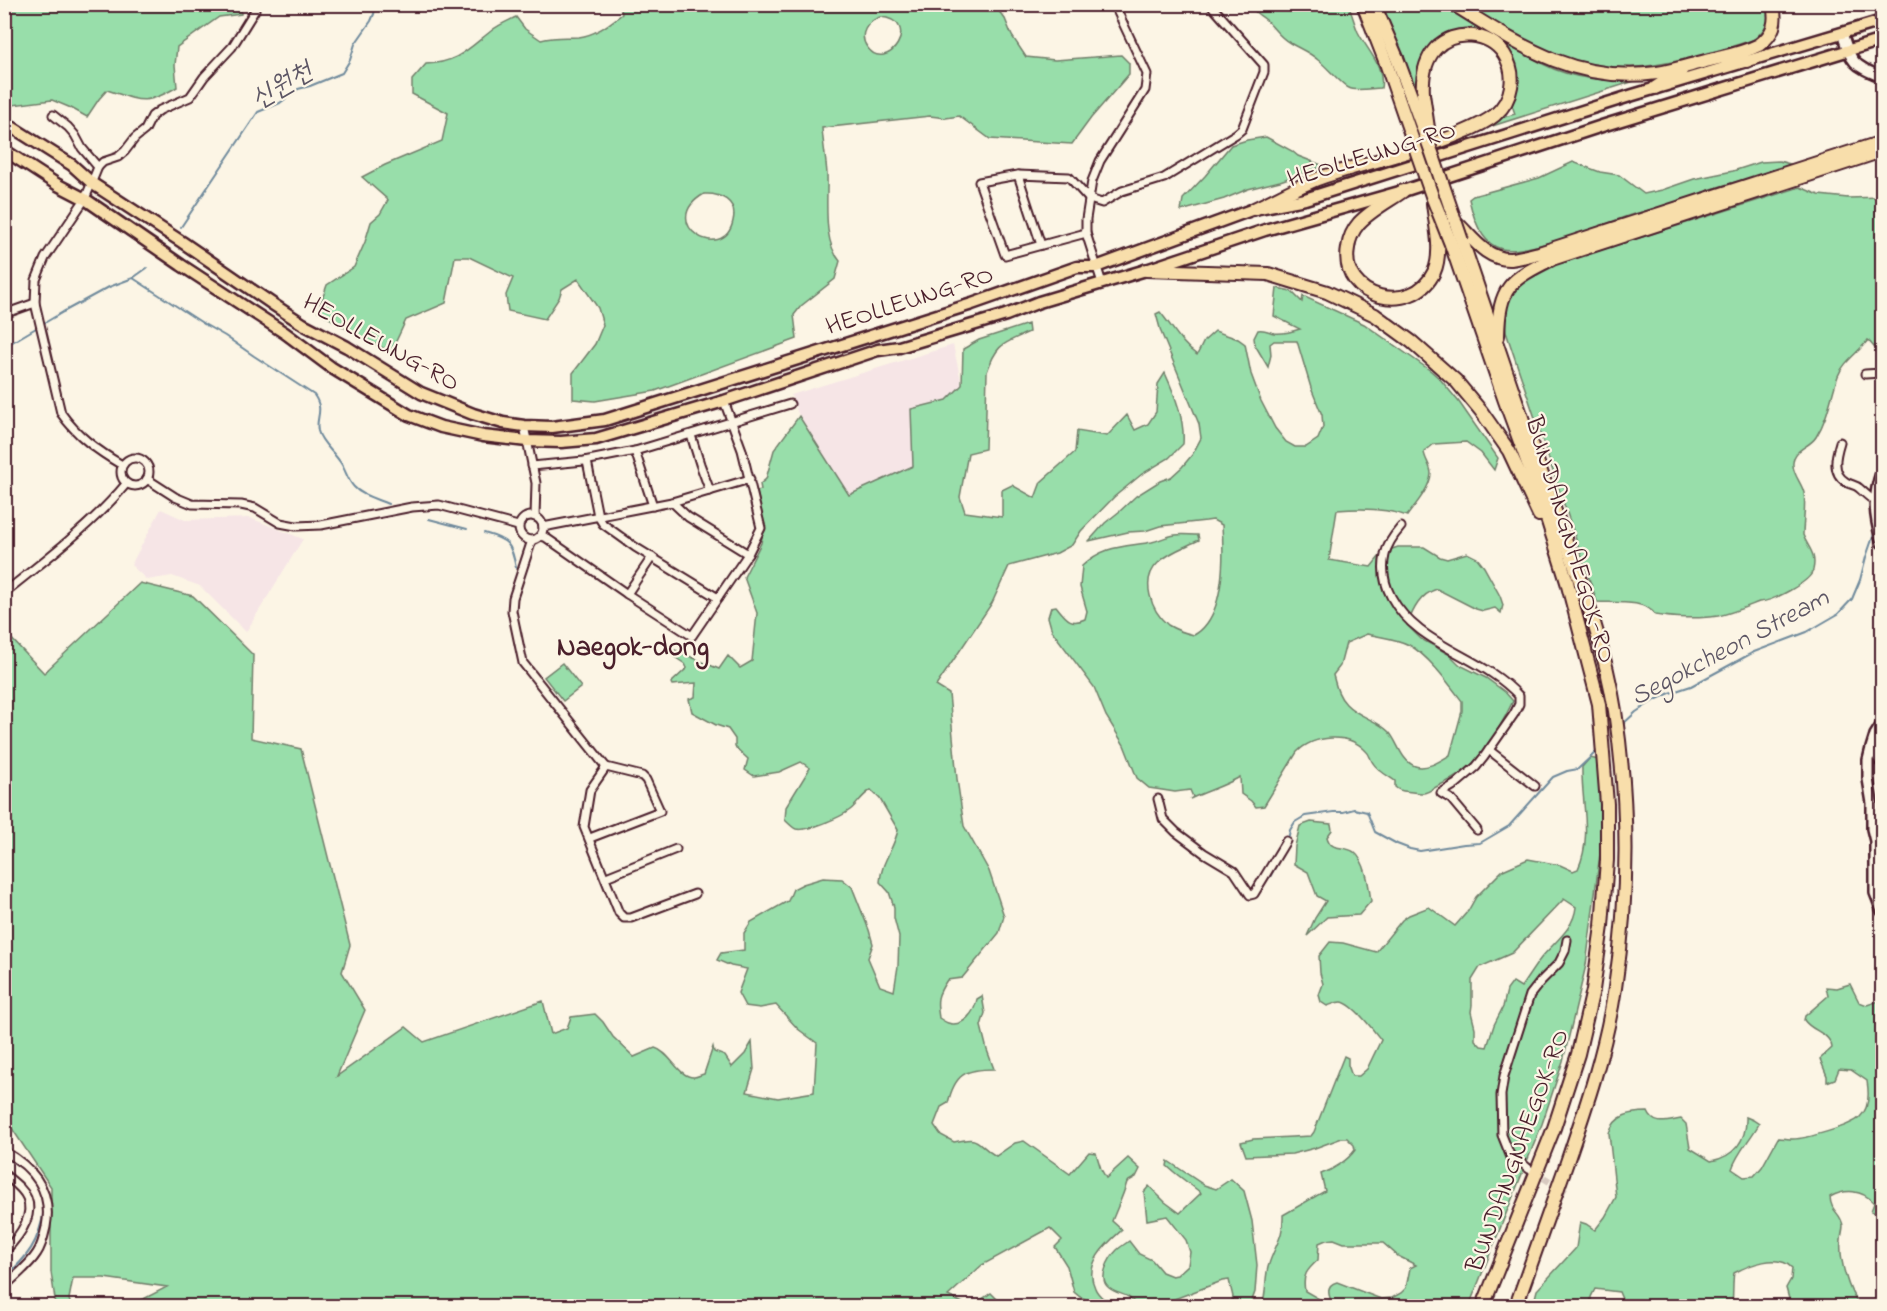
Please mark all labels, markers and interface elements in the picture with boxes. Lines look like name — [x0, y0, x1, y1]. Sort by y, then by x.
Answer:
water label: 신원천 — [244, 52, 322, 119]
street label: HEOLLEUNG-RO — [1283, 112, 1461, 200]
street label: HEOLLEUNG-RO — [821, 257, 999, 347]
street label: HEOLLEUNG-RO — [295, 285, 466, 403]
street label: BUNDANGNAEGOK-RO — [1513, 411, 1625, 668]
water label: Segokcheon Stream — [1624, 579, 1838, 718]
district label: Naegok-dong — [557, 628, 709, 670]
street label: BUNDANGNAEGOK-RO — [1457, 1024, 1581, 1279]

